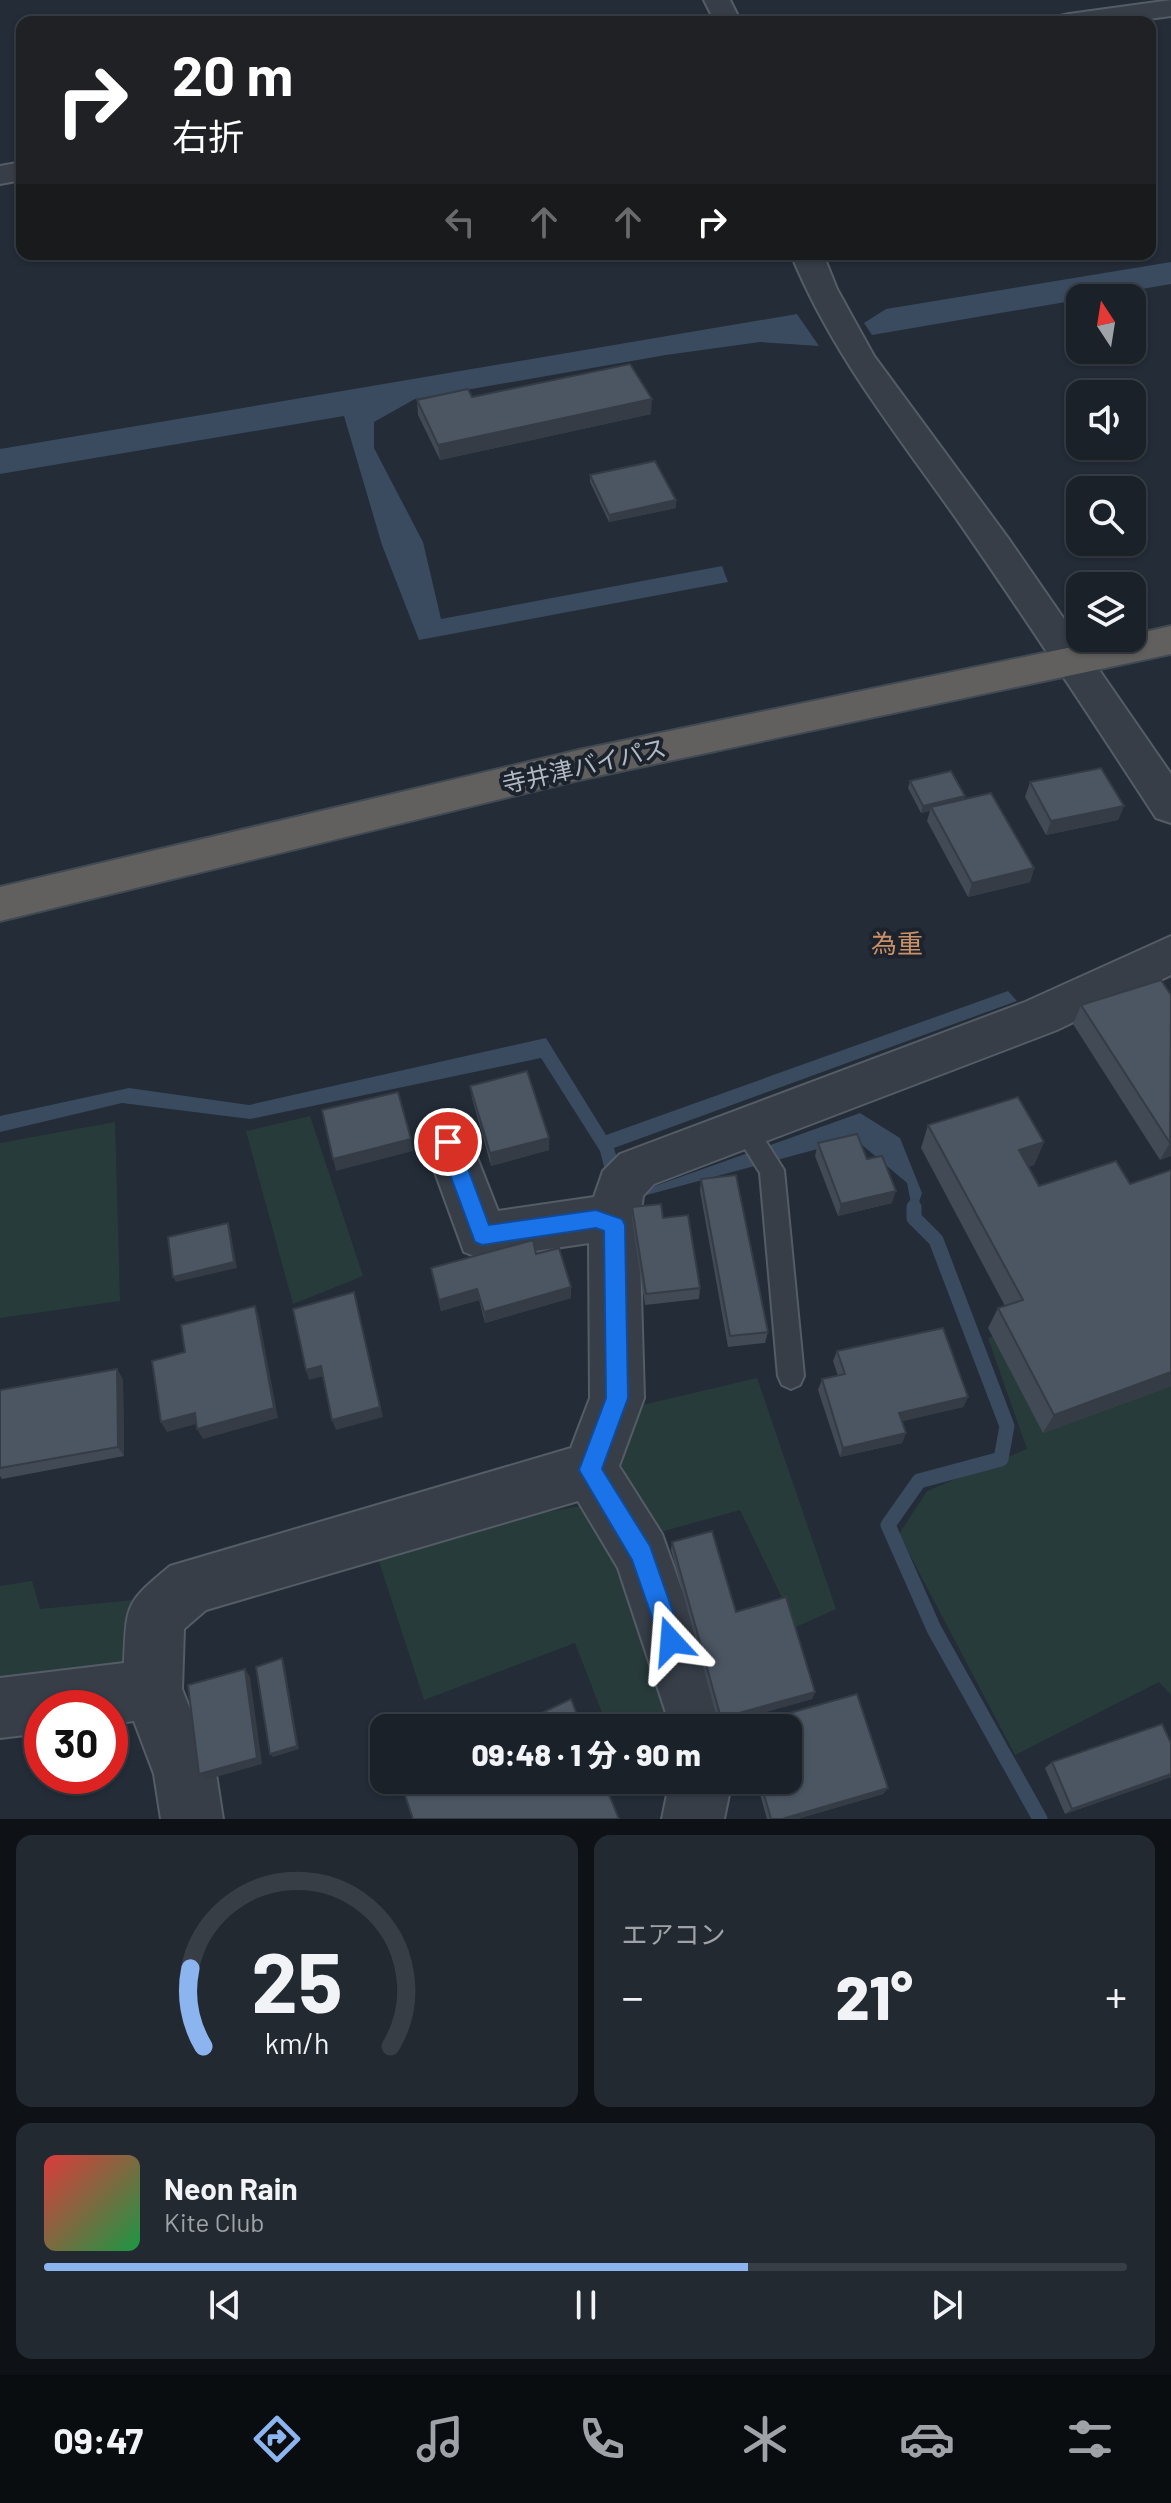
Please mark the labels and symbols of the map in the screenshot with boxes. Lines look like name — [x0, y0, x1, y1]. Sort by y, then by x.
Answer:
north arrow — [1066, 284, 1146, 364]
street label: 寺井津バイパス — [499, 732, 669, 798]
district label: 為重 — [871, 927, 923, 958]
pin — [414, 1108, 482, 1176]
position arrow — [629, 1599, 713, 1683]
speed limit sign: 30 — [24, 1690, 128, 1794]

